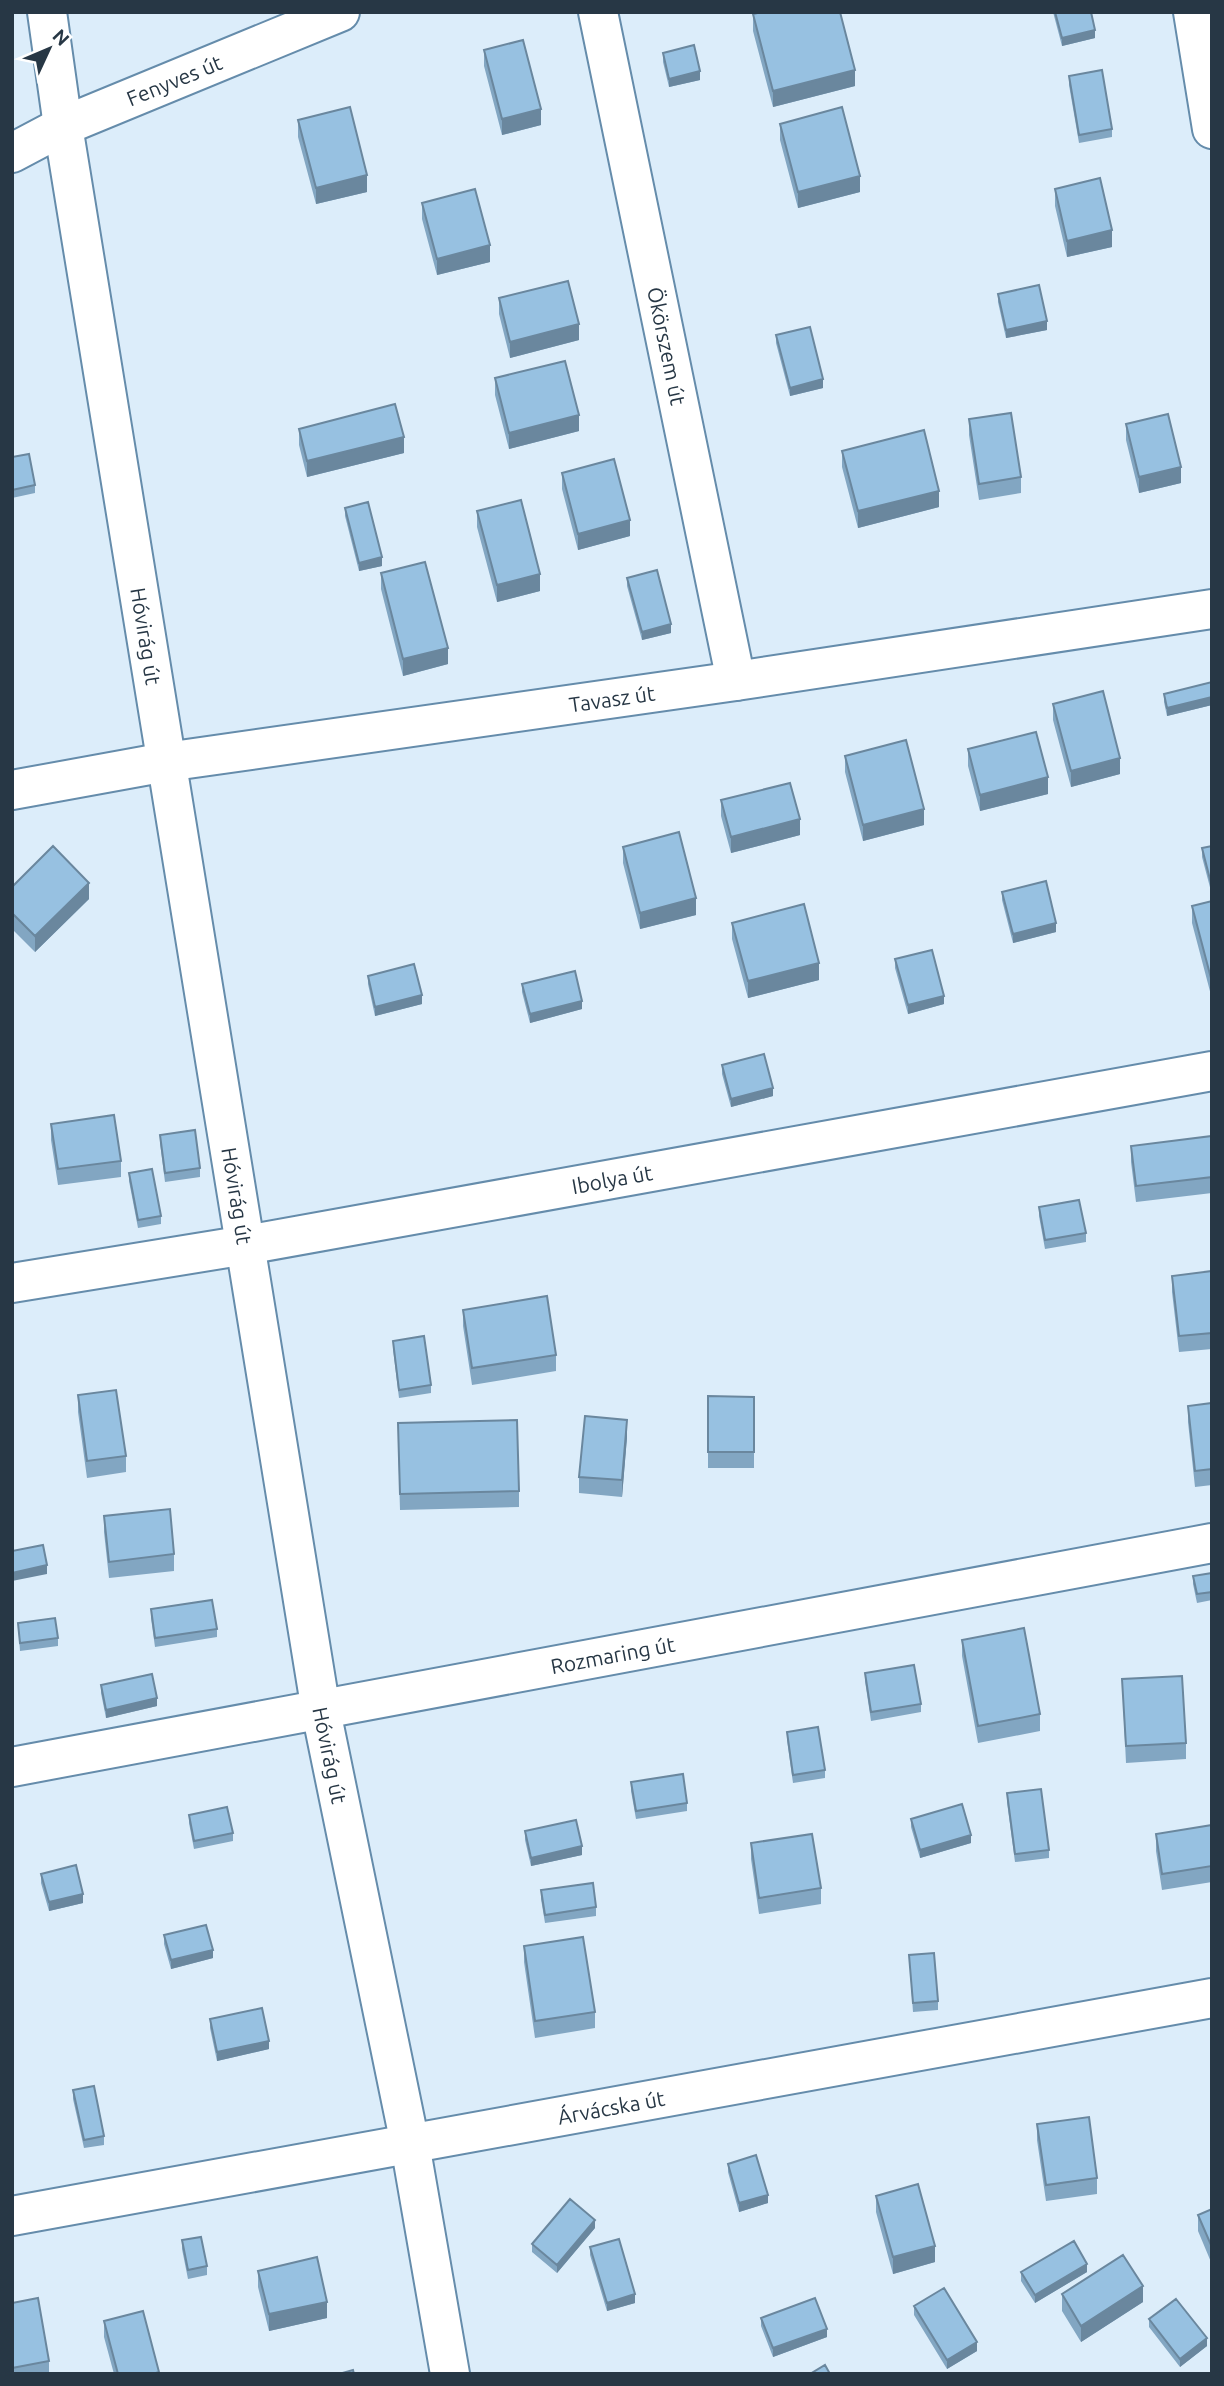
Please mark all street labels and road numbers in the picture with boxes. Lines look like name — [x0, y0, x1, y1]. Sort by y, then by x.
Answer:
street label: Fenyves út — [123, 50, 225, 111]
street label: Ökörszem út — [643, 285, 691, 407]
street label: Hóvirág út — [126, 586, 166, 687]
street label: Tavasz út — [567, 681, 657, 717]
street label: Hóvirág út — [217, 1145, 257, 1246]
street label: Ibolya út — [570, 1160, 654, 1198]
street label: Rozmaring út — [549, 1632, 677, 1678]
street label: Hóvirág út — [308, 1705, 352, 1806]
street label: Árvácska út — [556, 2086, 667, 2129]

